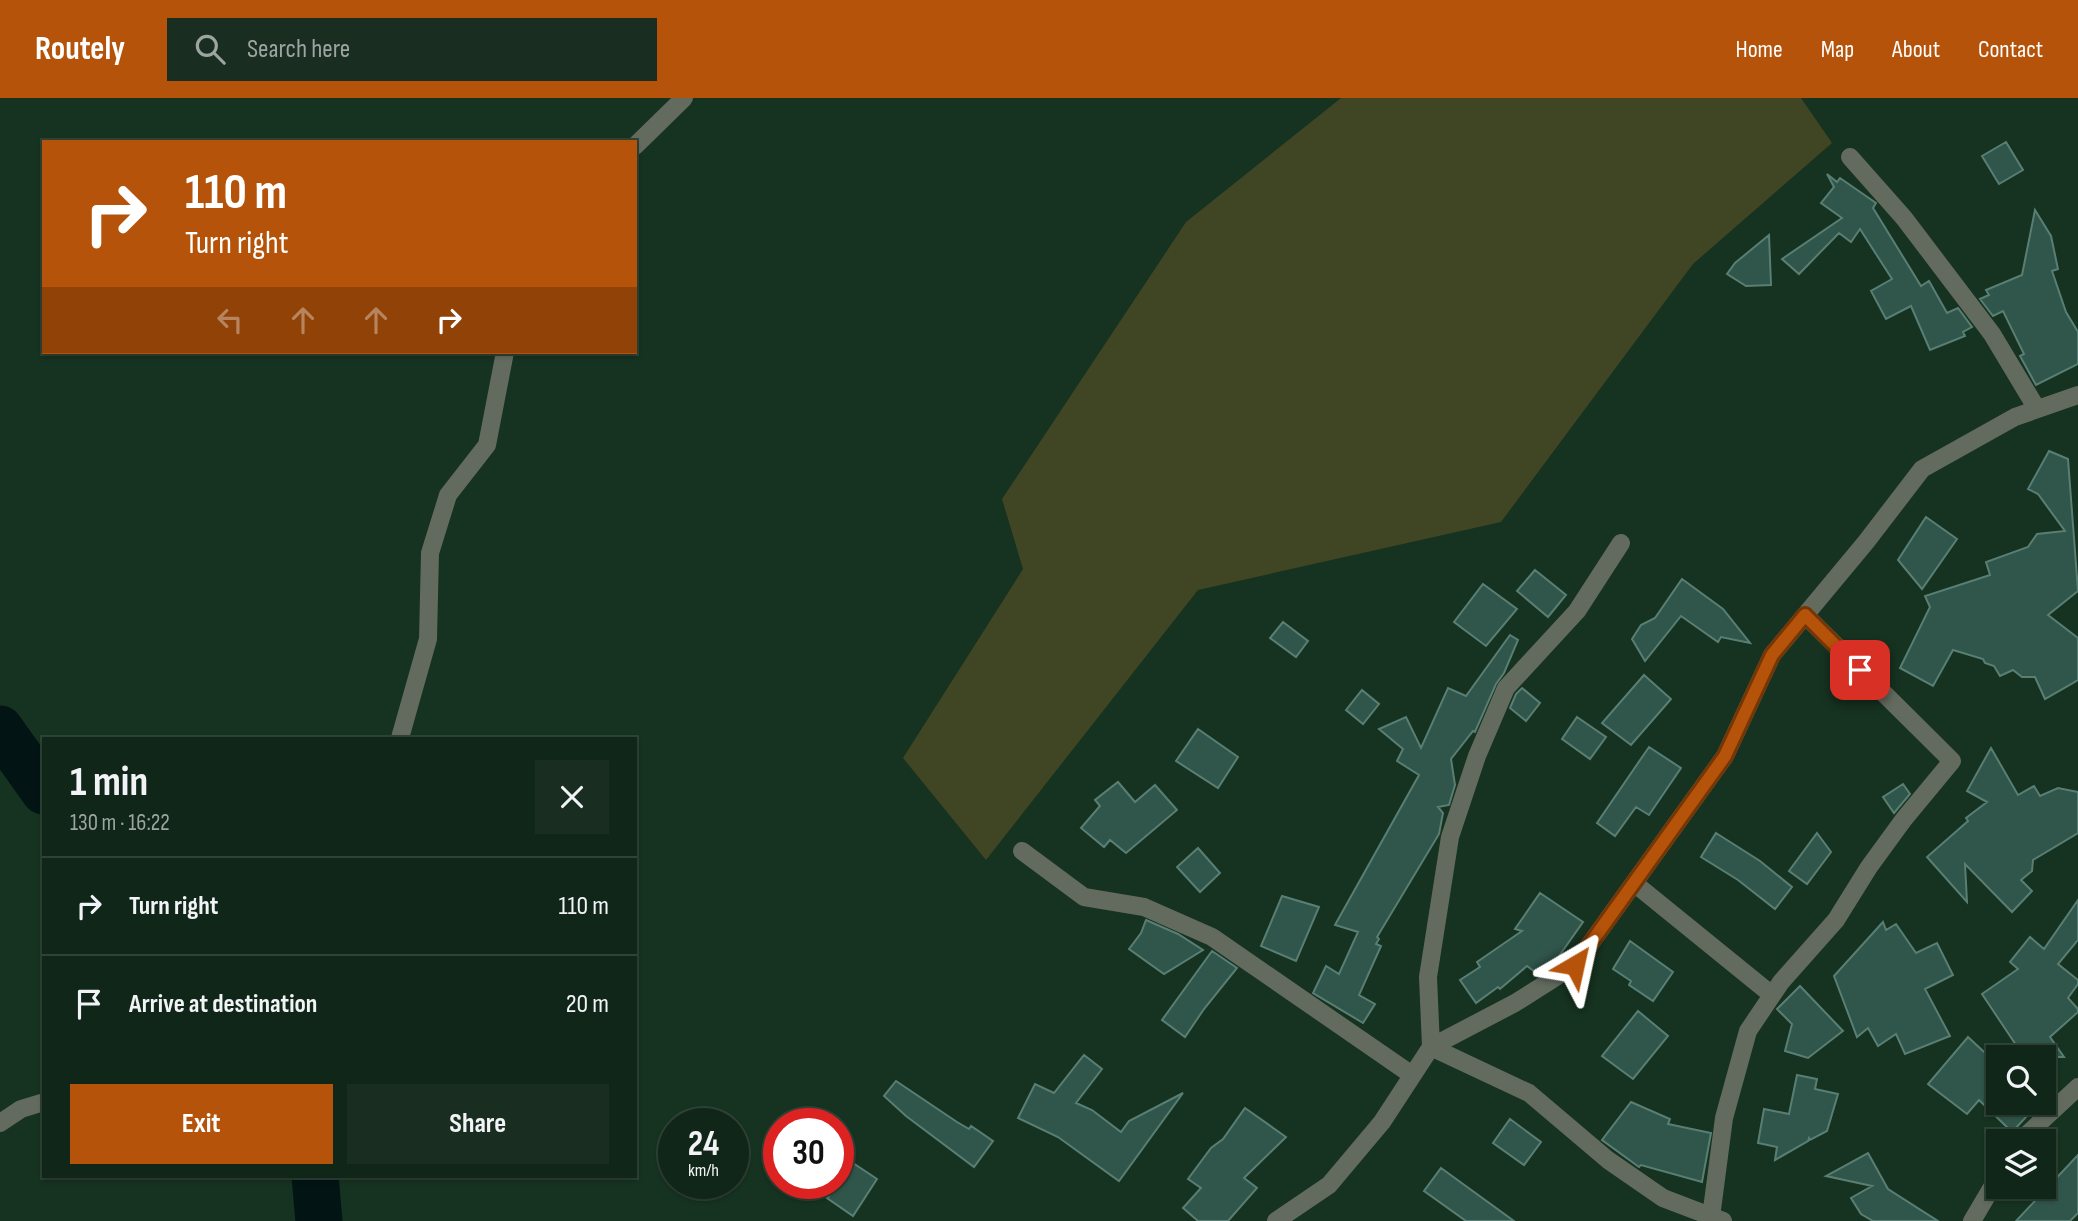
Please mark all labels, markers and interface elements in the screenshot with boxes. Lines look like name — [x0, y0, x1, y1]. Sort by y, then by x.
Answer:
search box — [167, 18, 657, 81]
text: Routely — [35, 29, 125, 69]
icon: search — [191, 30, 229, 68]
text: Search here — [247, 34, 350, 65]
text: Home — [1735, 35, 1783, 64]
text: Map — [1821, 35, 1854, 64]
text: About — [1892, 35, 1940, 64]
text: Contact — [1978, 35, 2043, 64]
text: 110 m — [185, 164, 287, 223]
icon: right — [70, 168, 161, 259]
text: Turn right — [185, 224, 289, 263]
icon: left — [211, 301, 249, 339]
icon: ahead — [284, 301, 322, 339]
icon: ahead — [357, 301, 395, 339]
icon: right — [430, 301, 468, 339]
pin — [1830, 640, 1890, 700]
icon: arrive — [1841, 651, 1879, 689]
text: 1 min — [70, 757, 148, 808]
button: close — [535, 760, 609, 834]
text: 130 m · 16:22 — [70, 809, 170, 837]
icon: right — [70, 887, 108, 925]
text: Turn right — [129, 891, 218, 922]
text: 110 m — [558, 891, 609, 922]
position arrow — [1538, 928, 1612, 1002]
icon: arrive — [70, 985, 108, 1023]
text: Arrive at destination — [129, 989, 317, 1020]
text: 20 m — [566, 989, 609, 1020]
map controls — [1986, 1045, 2056, 1199]
button: search — [1986, 1045, 2056, 1115]
button: Exit — [70, 1084, 333, 1164]
button: Share — [347, 1084, 609, 1164]
speed limit sign: 30 — [763, 1108, 854, 1199]
text: 24 — [688, 1123, 719, 1166]
button: layers — [1986, 1129, 2056, 1199]
text: km/h — [688, 1160, 719, 1181]

